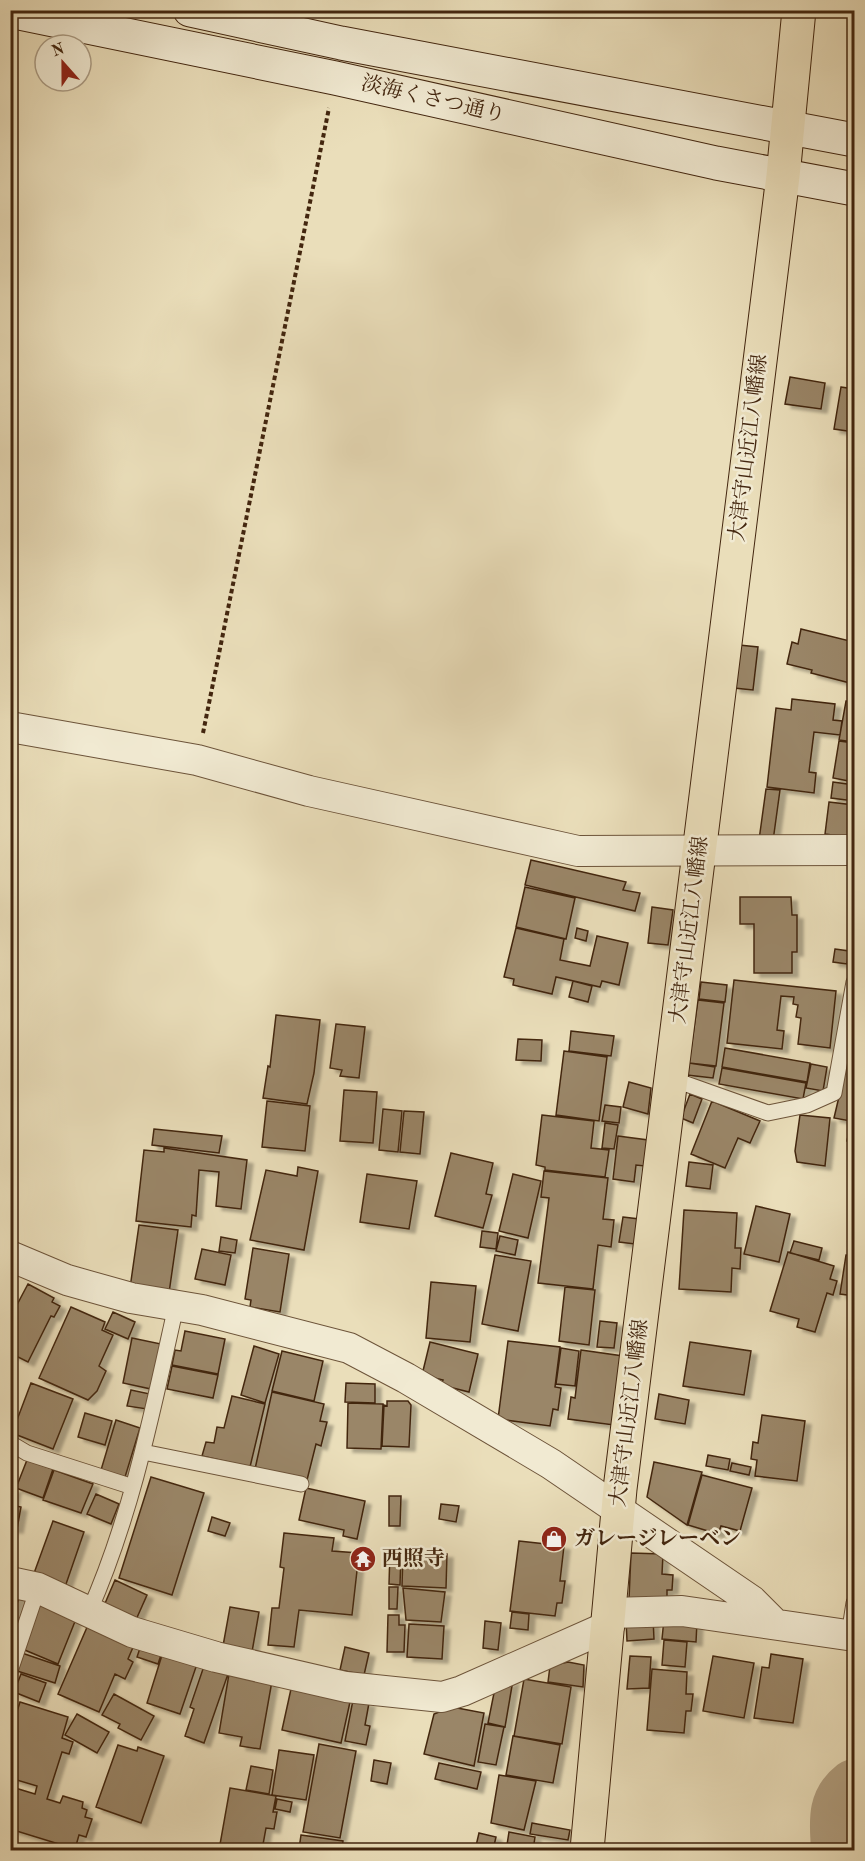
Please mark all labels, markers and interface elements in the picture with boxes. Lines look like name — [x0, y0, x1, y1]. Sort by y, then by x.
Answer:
north arrow — [33, 33, 93, 93]
text: N — [50, 41, 68, 61]
street label: 淡海くさつ通り — [359, 71, 507, 127]
street label: 大津守山近江八幡線 — [725, 353, 771, 543]
street label: 大津守山近江八幡線 — [666, 835, 712, 1025]
street label: 大津守山近江八幡線 — [606, 1318, 652, 1508]
shop icon: ガレージレーベン — [539, 1524, 569, 1554]
place label: ガレージレーベン — [574, 1527, 741, 1550]
temple icon: 西照寺 — [348, 1544, 378, 1574]
place label: 西照寺 — [382, 1547, 445, 1570]

